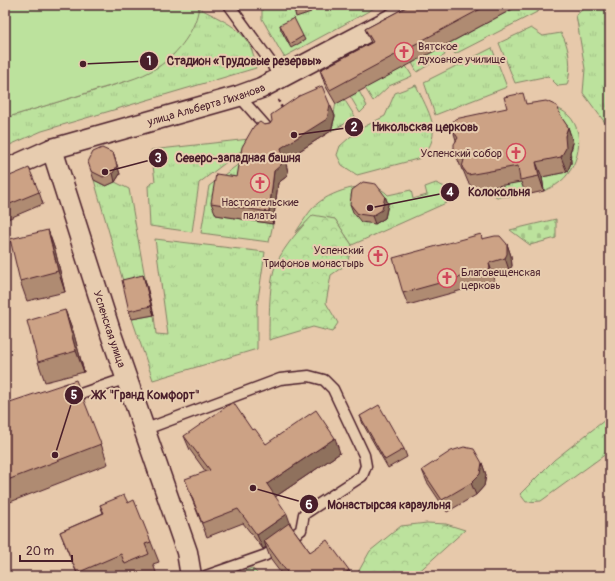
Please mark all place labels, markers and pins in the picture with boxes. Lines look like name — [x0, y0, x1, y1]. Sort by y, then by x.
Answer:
place label: Вятское духовное училище — [418, 40, 506, 66]
church icon: Вятское духовное училище — [393, 41, 415, 63]
callout: Стадион «Трудовые резервы» — [139, 49, 330, 73]
callout: Никольская церковь — [344, 115, 487, 139]
church icon: Успенский собор — [505, 142, 527, 164]
callout: Северо-западная башня — [148, 146, 309, 170]
place label: Успенский собор — [421, 147, 502, 160]
church icon: Настоятельские палаты — [249, 172, 271, 194]
callout: Колокольня — [440, 180, 538, 204]
place label: Настоятельские палаты — [221, 196, 299, 222]
place label: Успенский Трифонов монастырь — [263, 244, 364, 270]
church icon: Успенский Трифонов монастырь — [367, 245, 389, 267]
place label: Благовещенская церковь — [461, 266, 540, 292]
church icon: Благовещенская церковь — [436, 267, 458, 289]
callout: ЖК "Гранд Комфорт" — [64, 383, 207, 407]
callout: Монастырсая караульня — [299, 492, 459, 516]

